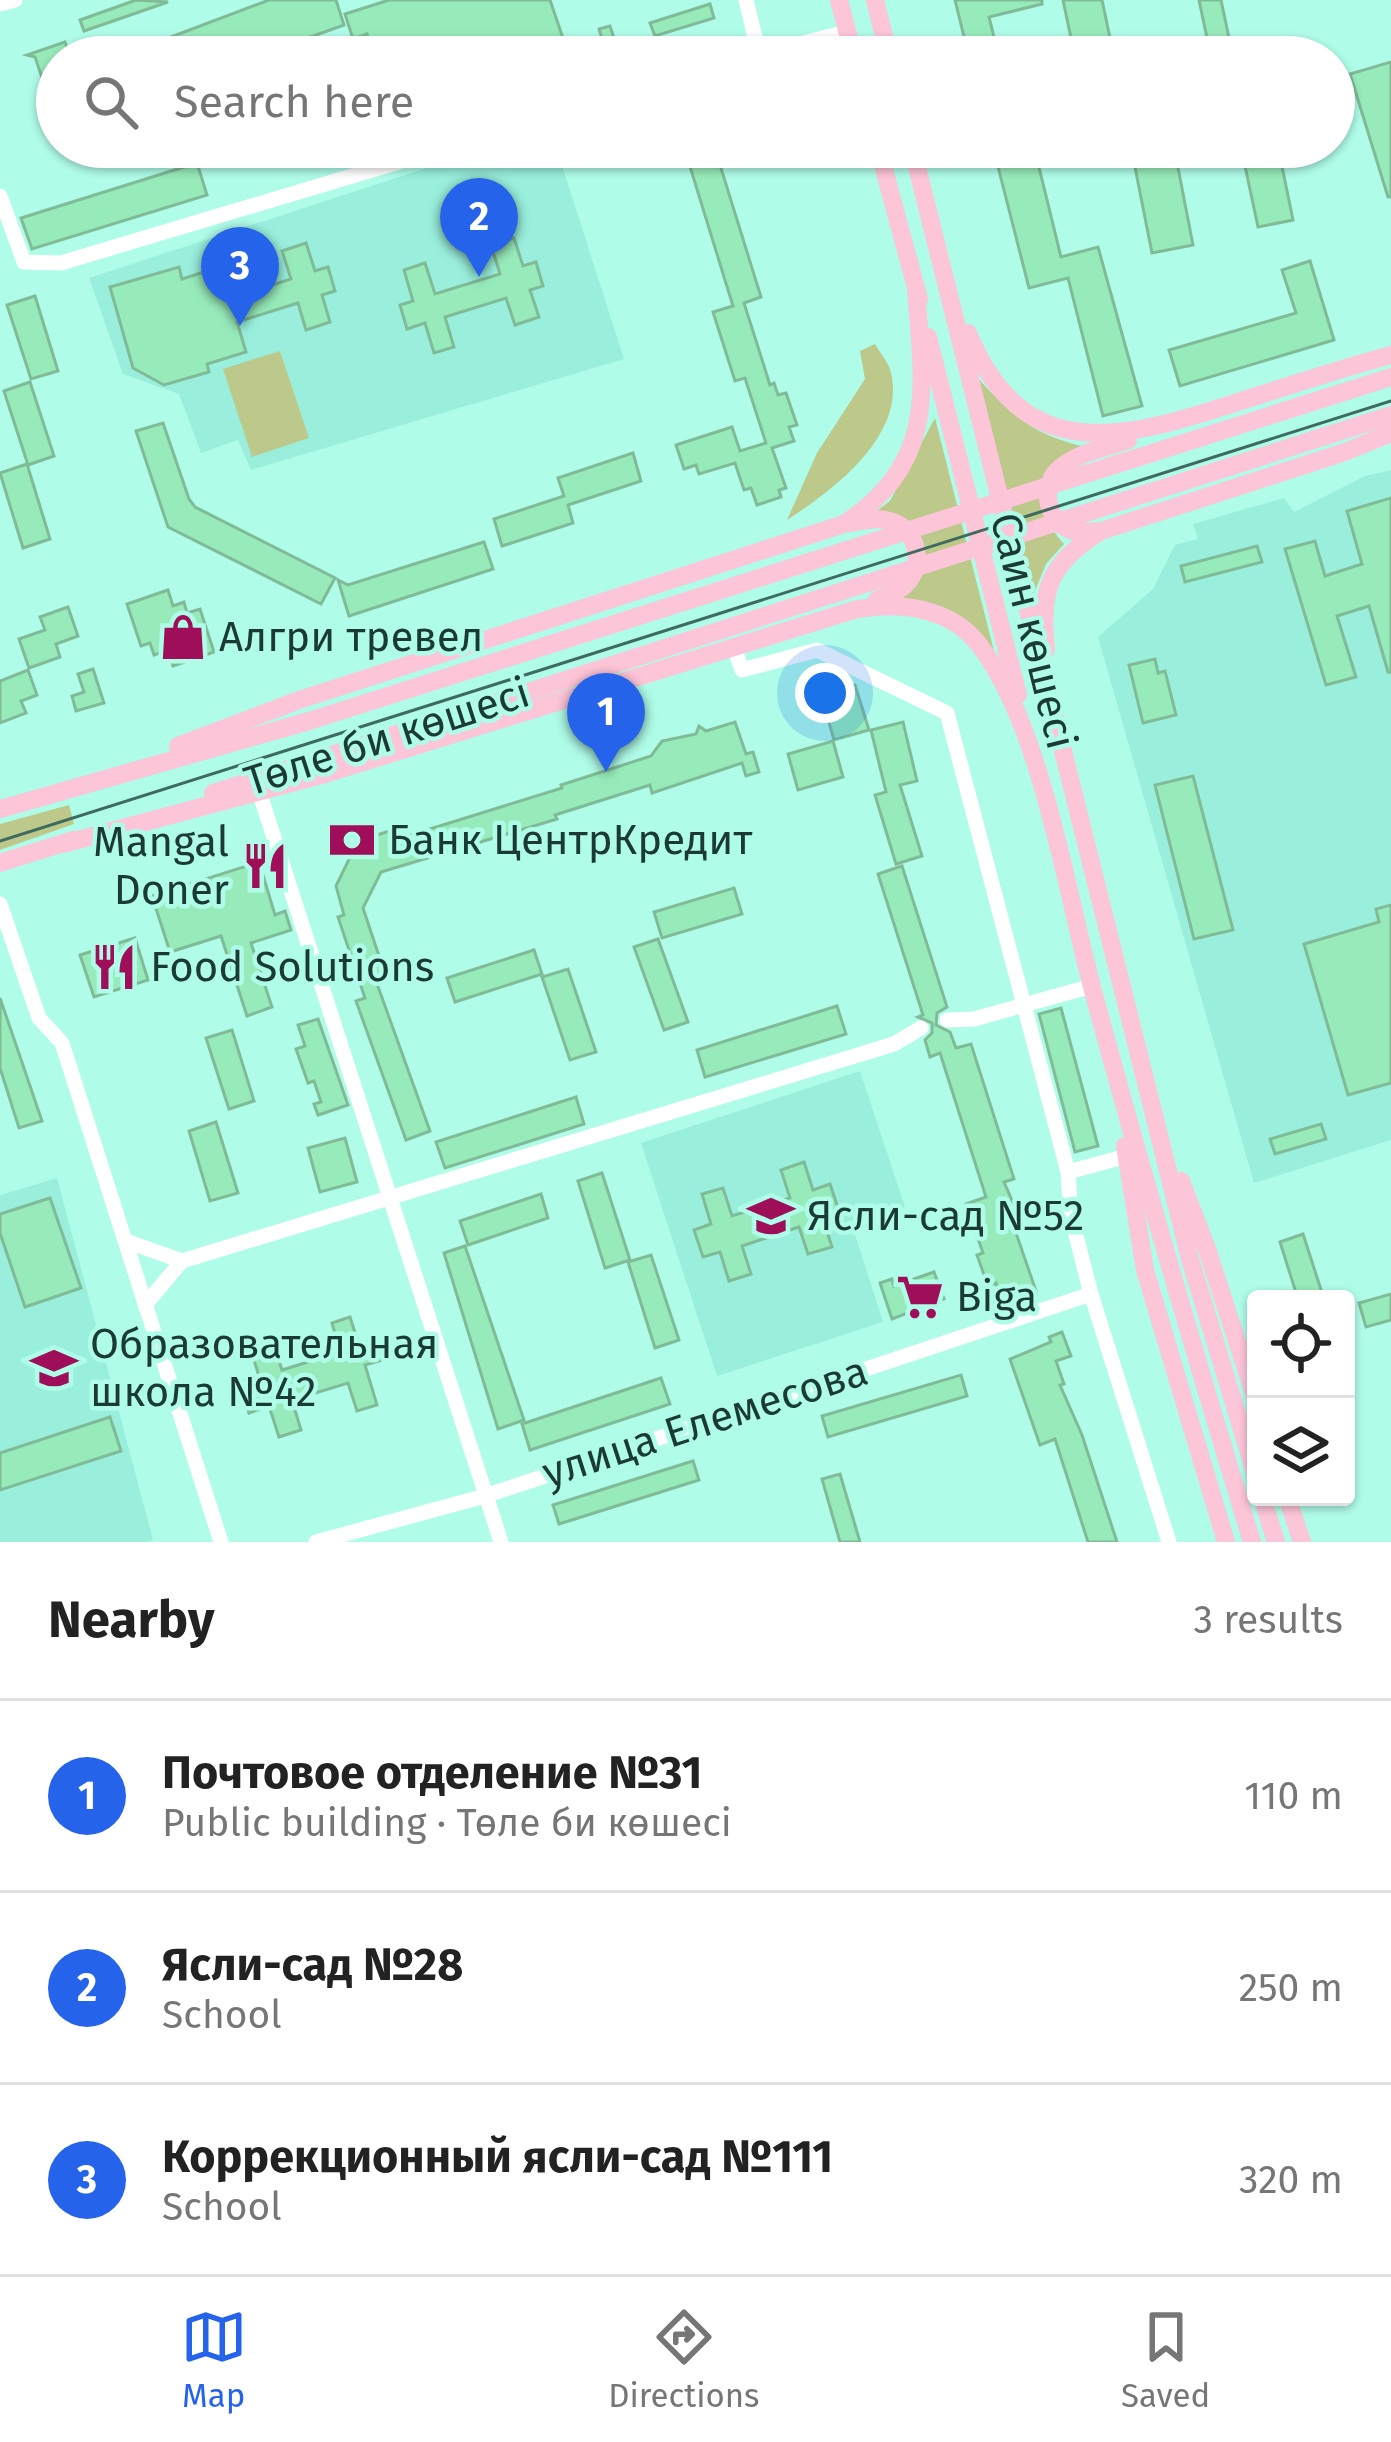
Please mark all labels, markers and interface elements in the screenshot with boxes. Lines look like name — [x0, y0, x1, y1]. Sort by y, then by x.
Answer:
search box — [36, 36, 1355, 168]
icon: search — [78, 69, 144, 135]
text: Search here — [174, 75, 414, 129]
pin: 2 — [440, 178, 518, 277]
pin: 3 — [201, 227, 279, 326]
street label: Саин көшесі — [980, 508, 1086, 754]
shop icon: Алгри тревел — [158, 612, 208, 662]
place label: Алгри тревел — [219, 612, 484, 662]
your location — [795, 663, 855, 723]
street label: Төле би көшесі — [238, 667, 536, 807]
pin: 1 — [567, 673, 645, 772]
bank icon: Банк ЦентрКредит — [327, 815, 377, 865]
place label: Банк ЦентрКредит — [388, 815, 752, 865]
place label: Mangal Doner — [93, 817, 229, 915]
restaurant icon: Mangal Doner — [240, 841, 290, 891]
restaurant icon: Food Solutions — [89, 942, 139, 992]
place label: Food Solutions — [150, 942, 434, 992]
school or university icon: Ясли-сад №52 — [746, 1191, 796, 1241]
place label: Ясли-сад №52 — [807, 1191, 1084, 1241]
supermarket icon: Biga — [895, 1272, 945, 1322]
place label: Biga — [956, 1272, 1037, 1322]
map controls — [1247, 1290, 1355, 1506]
button: locate — [1247, 1290, 1355, 1398]
place label: Образовательная школа №42 — [90, 1319, 439, 1417]
school or university icon: Образовательная школа №42 — [29, 1343, 79, 1393]
street label: улица Елемесова — [536, 1346, 874, 1498]
button: layers — [1247, 1398, 1355, 1506]
text: Nearby — [48, 1589, 214, 1651]
text: 3 results — [1193, 1597, 1343, 1643]
text: Почтовое отделение №31 — [162, 1746, 702, 1800]
text: 1 — [78, 1773, 96, 1819]
text: 110 m — [1244, 1773, 1343, 1819]
text: Public building · Төле би көшесі — [162, 1800, 732, 1846]
text: Ясли-сад №28 — [162, 1938, 463, 1992]
text: 2 — [77, 1965, 97, 2011]
text: 250 m — [1239, 1965, 1343, 2011]
text: School — [162, 1992, 282, 2038]
text: Коррекционный ясли-сад №111 — [162, 2130, 833, 2184]
text: 3 — [77, 2157, 97, 2203]
text: 320 m — [1239, 2157, 1343, 2203]
text: School — [162, 2184, 282, 2230]
tab: Map — [181, 2304, 247, 2416]
tab: Directions — [608, 2304, 760, 2416]
tab: Saved — [1121, 2304, 1210, 2416]

